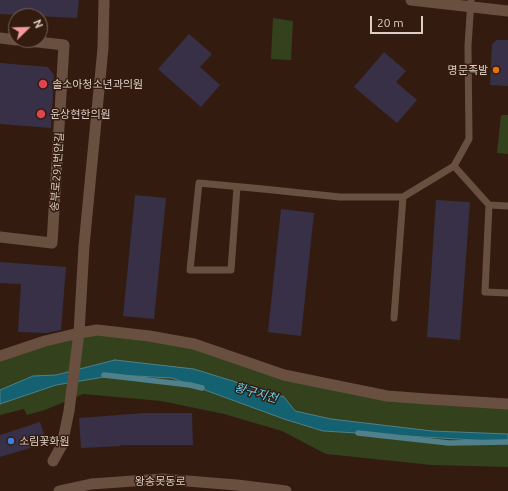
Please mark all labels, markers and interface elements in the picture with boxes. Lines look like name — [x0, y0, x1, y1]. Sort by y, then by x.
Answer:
north arrow — [8, 8, 48, 48]
scale bar — [372, 8, 425, 34]
text: 20 m — [377, 16, 404, 29]
text: N — [31, 18, 45, 30]
place label: 명문족발 — [448, 63, 488, 77]
marker: 명문족발 — [491, 65, 501, 75]
place label: 솔소아청소년과의원 — [52, 77, 143, 91]
marker: 솔소아청소년과의원 — [37, 78, 49, 90]
place label: 윤상현한의원 — [50, 107, 111, 121]
marker: 윤상현한의원 — [35, 108, 47, 120]
street label: 송부로291번안길 — [48, 132, 66, 212]
water label: 황구지천 — [233, 380, 279, 406]
place label: 소림꽃화원 — [19, 434, 70, 448]
marker: 소림꽃화원 — [6, 436, 16, 446]
street label: 왕송못동로 — [135, 474, 185, 488]

